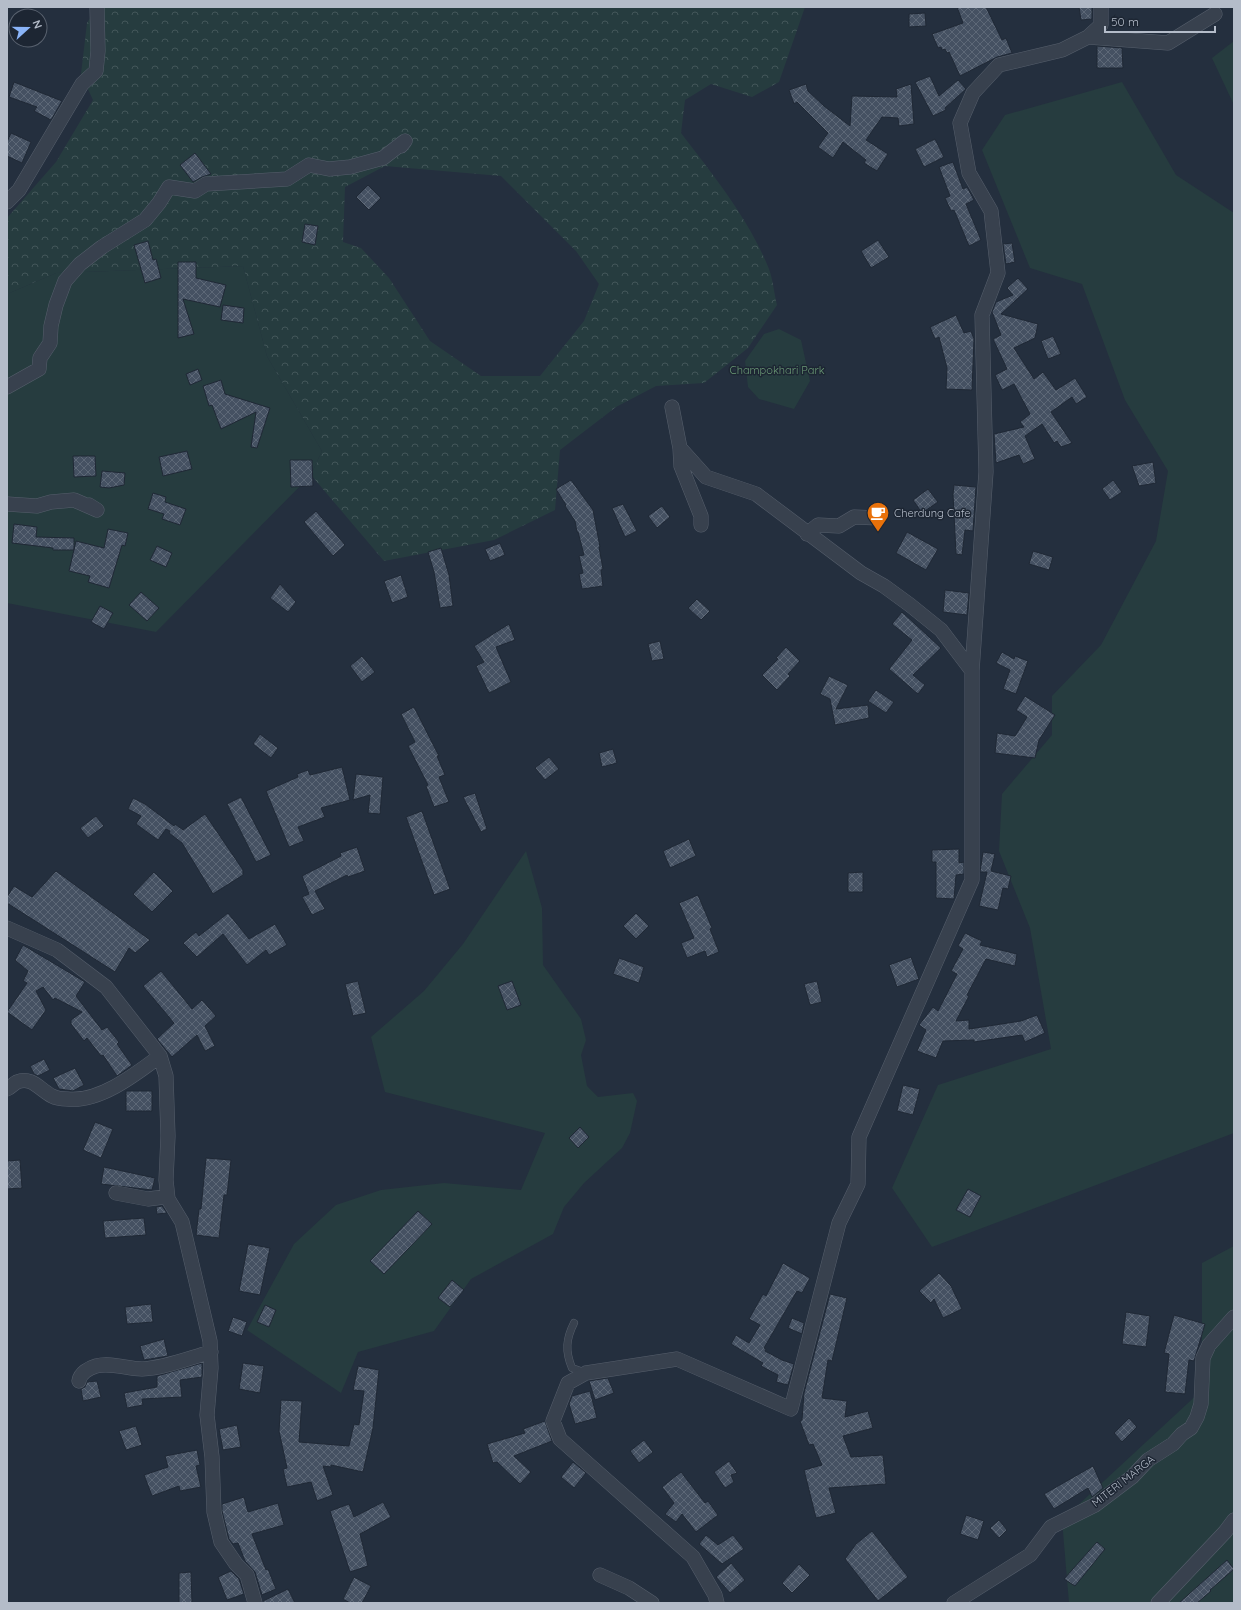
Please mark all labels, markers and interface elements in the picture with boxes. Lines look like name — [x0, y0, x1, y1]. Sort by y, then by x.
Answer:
north arrow — [8, 8, 48, 48]
scale bar — [1105, 8, 1215, 34]
text: 50 m — [1111, 14, 1139, 29]
text: N — [29, 18, 45, 31]
park label: Champokhari Park — [729, 363, 825, 377]
cafe icon: Cherdung Cafe — [865, 500, 891, 533]
place label: Cherdung Cafe — [894, 506, 971, 520]
street label: MITERI MARGA — [1089, 1452, 1157, 1510]

